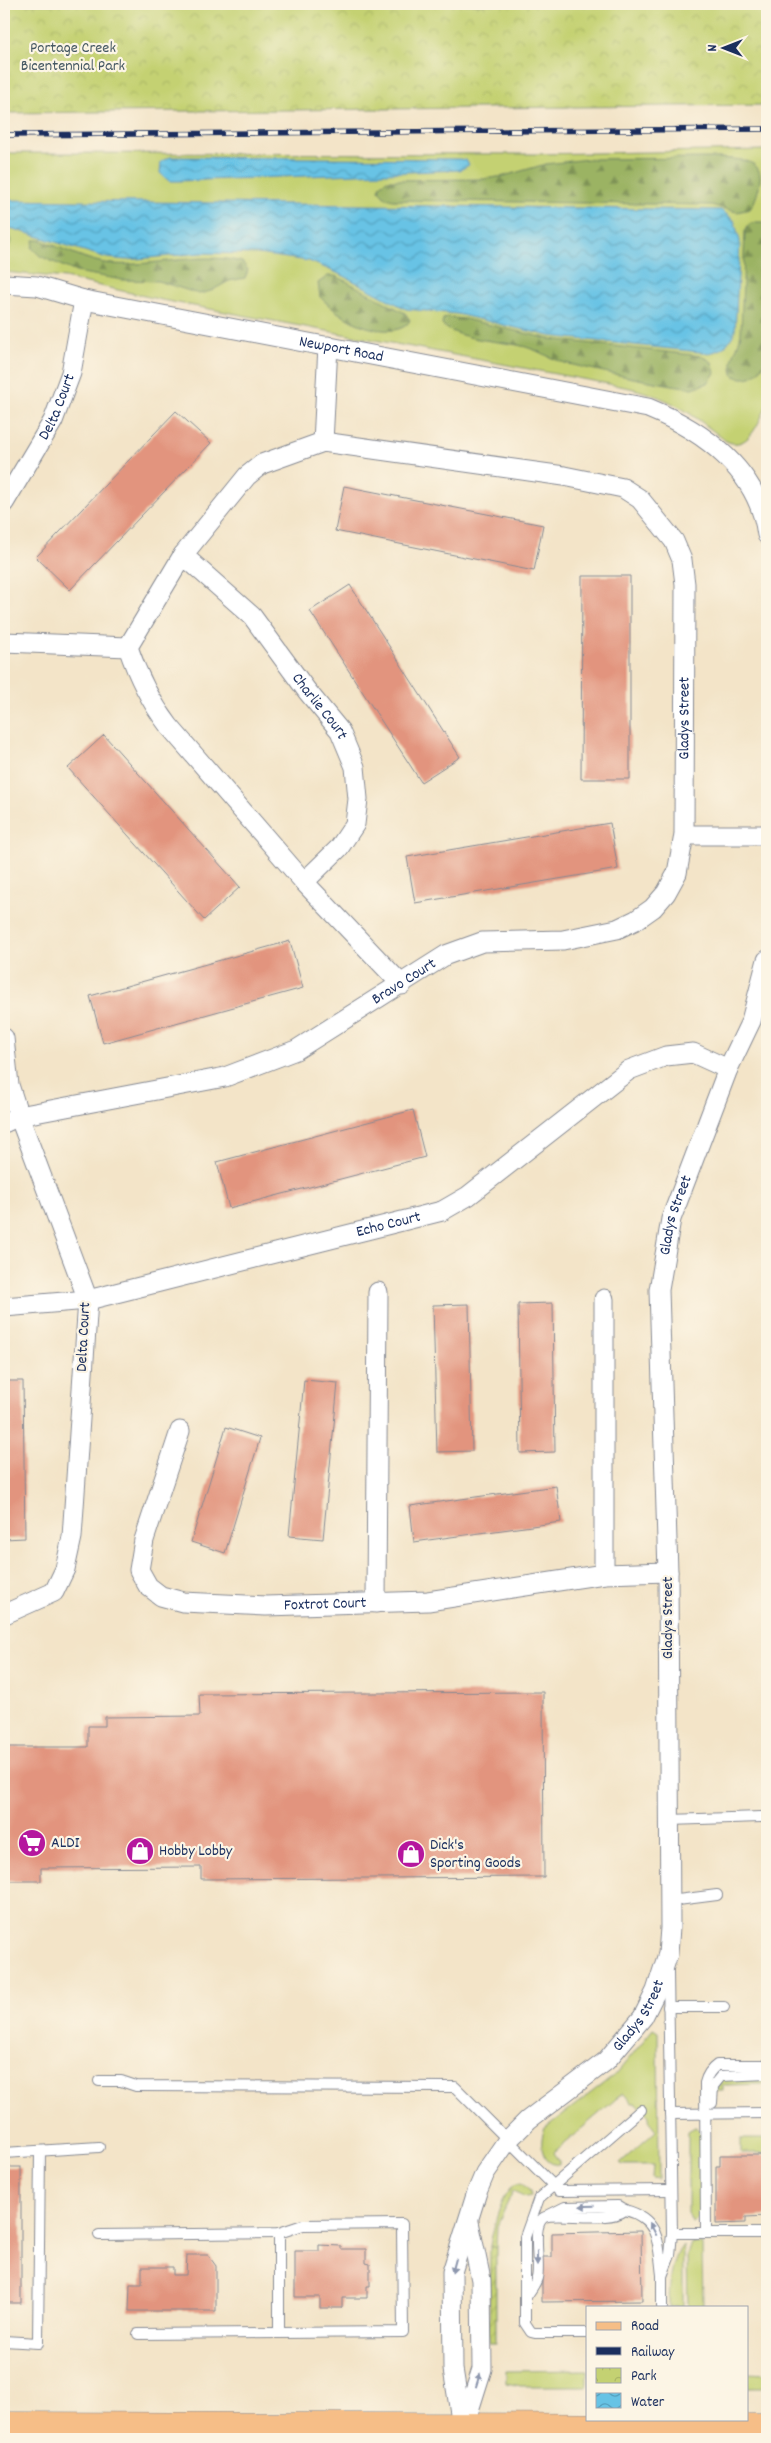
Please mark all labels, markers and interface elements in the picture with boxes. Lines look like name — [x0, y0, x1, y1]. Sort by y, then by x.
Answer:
north arrow — [698, 22, 748, 72]
park label: Portage Creek Bicentennial Park — [21, 37, 125, 78]
text: N — [703, 44, 723, 51]
street label: Newport Road — [297, 330, 385, 369]
street label: Delta Court — [33, 371, 81, 445]
street label: Charlie Court — [286, 668, 354, 743]
street label: Gladys Street — [673, 677, 696, 760]
street label: Bravo Court — [367, 952, 441, 1011]
street label: Gladys Street — [654, 1172, 698, 1257]
street label: Echo Court — [354, 1205, 423, 1244]
street label: Delta Court — [71, 1301, 97, 1373]
street label: Gladys Street — [657, 1577, 680, 1659]
street label: Foxtrot Court — [284, 1591, 367, 1617]
supermarket icon: ALDI — [17, 1828, 47, 1858]
place label: ALDI — [51, 1832, 80, 1855]
place label: Dick's Sporting Goods — [430, 1834, 521, 1875]
shop icon: Hobby Lobby — [125, 1836, 155, 1866]
shop icon: Dick's Sporting Goods — [396, 1839, 426, 1869]
place label: Hobby Lobby — [159, 1840, 233, 1863]
street label: Gladys Street — [607, 1977, 670, 2057]
one-way arrow — [579, 2202, 595, 2210]
one-way arrow — [649, 2222, 657, 2237]
one-way arrow — [533, 2251, 541, 2267]
one-way arrow — [450, 2259, 458, 2274]
legend — [586, 2306, 748, 2420]
text: Road — [631, 2316, 659, 2338]
text: Railway — [631, 2342, 675, 2364]
text: Park — [631, 2366, 657, 2388]
one-way arrow — [475, 2372, 483, 2387]
text: Water — [631, 2392, 665, 2414]

